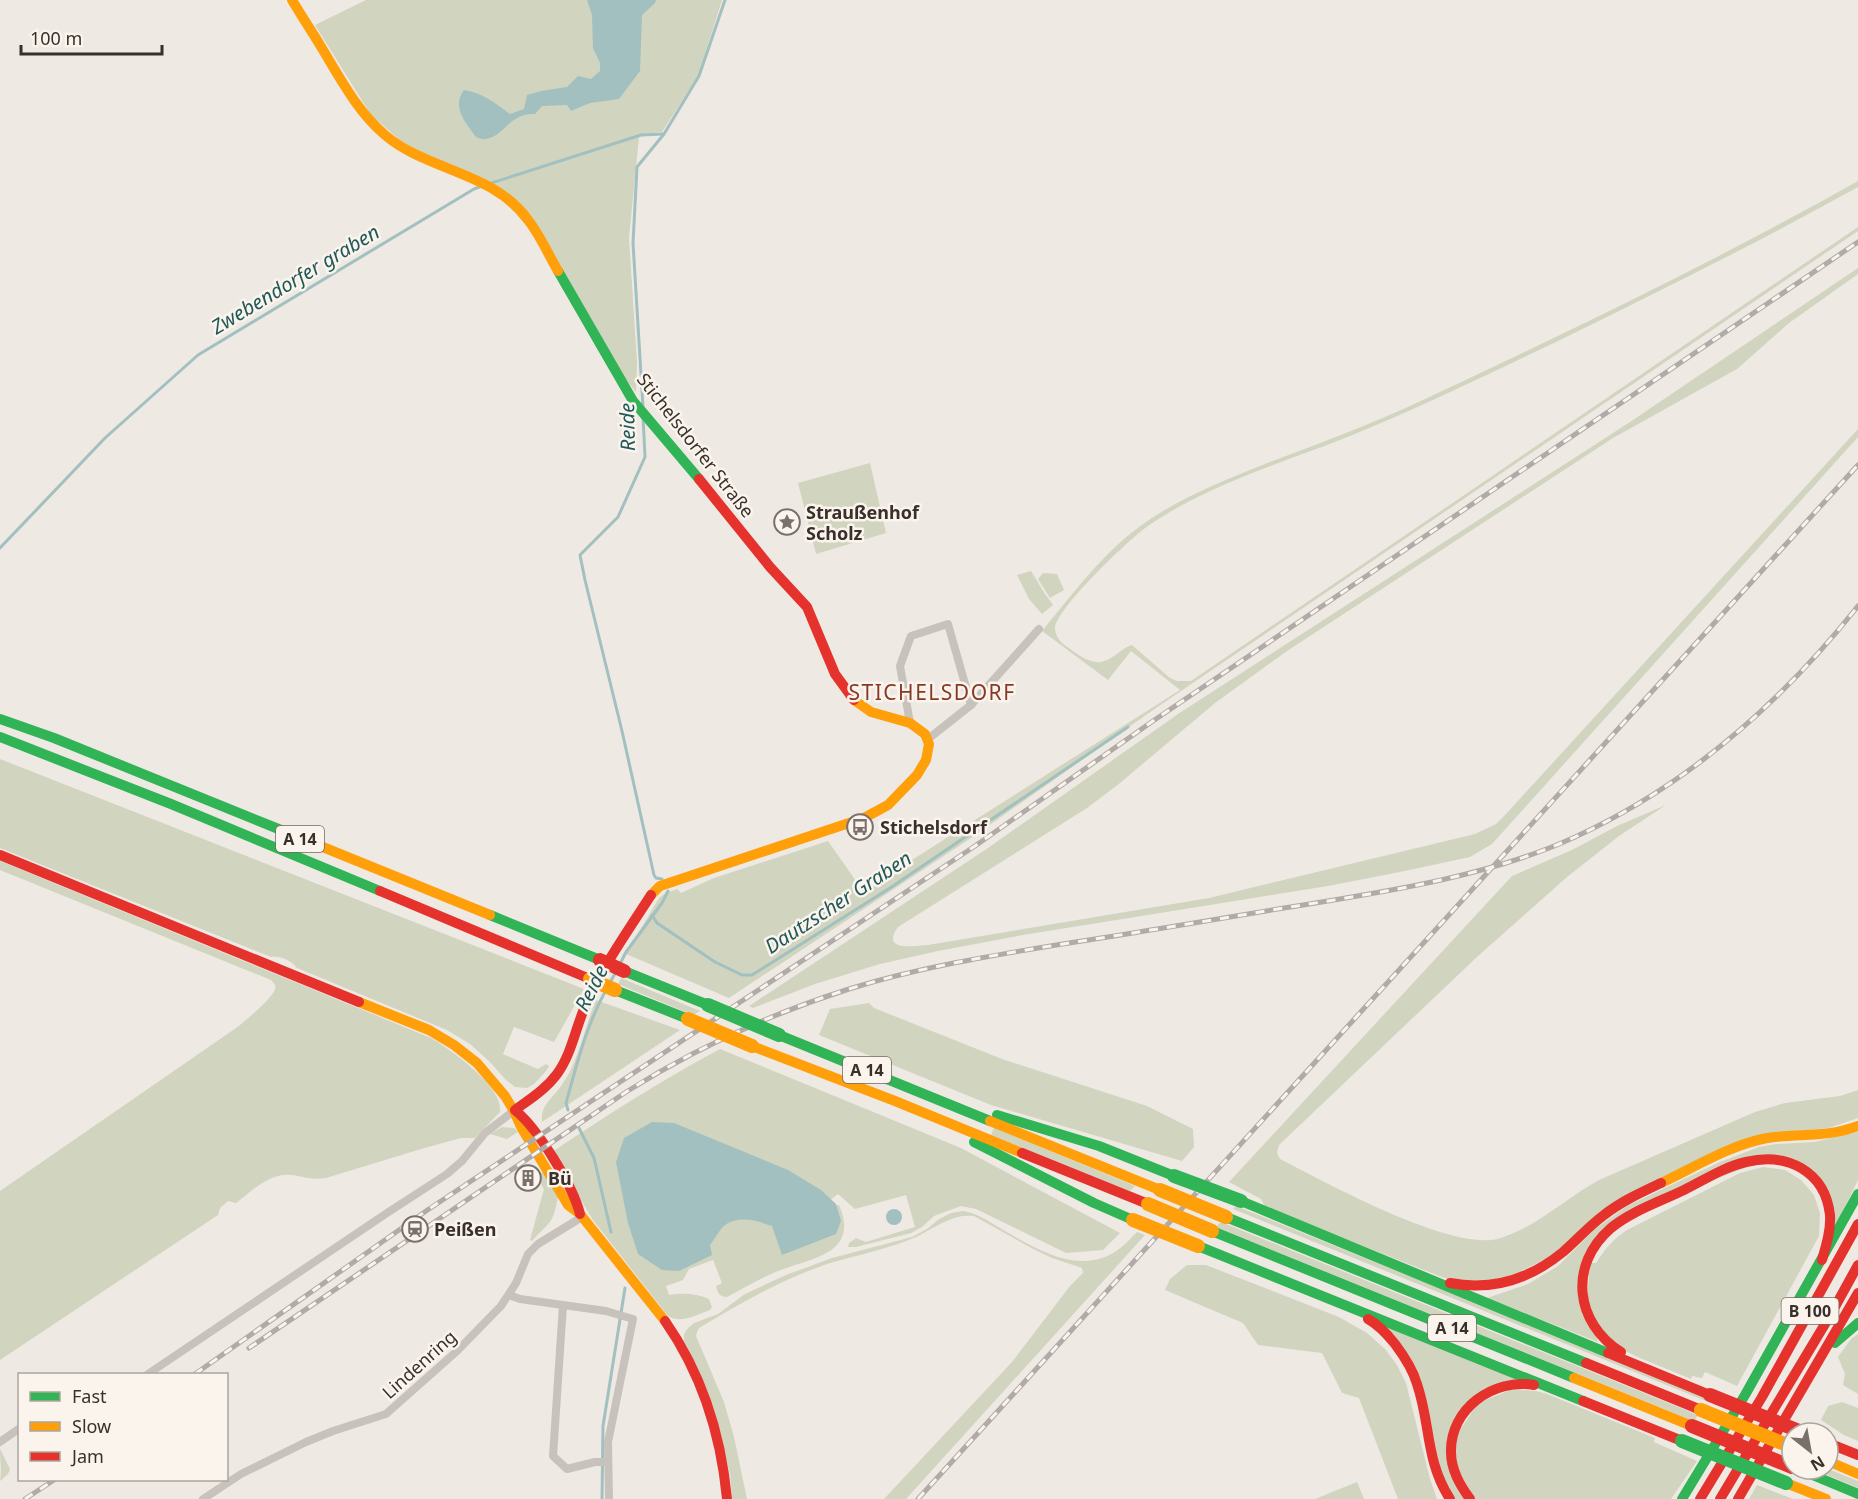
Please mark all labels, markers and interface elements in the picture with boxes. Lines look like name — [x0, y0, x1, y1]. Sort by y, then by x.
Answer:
scale bar — [21, 18, 162, 56]
text: 100 m — [30, 26, 82, 50]
water label: Zwebendorfer graben — [205, 218, 384, 341]
street label: Stichelsdorfer Straße — [632, 368, 760, 522]
water label: Reide — [613, 403, 641, 451]
place label: Straußenhof Scholz — [806, 500, 920, 545]
place icon: Straußenhof Scholz — [772, 507, 802, 537]
district label: STICHELSDORF — [848, 678, 1016, 706]
bus stop icon: Stichelsdorf — [845, 812, 875, 842]
place label: Stichelsdorf — [880, 815, 988, 839]
road number: A 14 — [276, 826, 324, 852]
water label: Dautzscher Graben — [759, 844, 917, 960]
water label: Reide — [568, 960, 614, 1016]
road number: A 14 — [843, 1057, 891, 1083]
building icon: Bü — [513, 1163, 543, 1193]
place label: Bü — [548, 1166, 572, 1190]
station icon: Peißen — [400, 1214, 430, 1244]
place label: Peißen — [434, 1217, 496, 1241]
road number: B 100 — [1782, 1298, 1838, 1324]
road number: A 14 — [1428, 1315, 1476, 1341]
street label: Lindenring — [377, 1324, 461, 1404]
legend — [18, 1373, 228, 1481]
text: Fast — [72, 1384, 107, 1408]
text: Slow — [72, 1414, 111, 1438]
north arrow — [1780, 1421, 1840, 1481]
text: Jam — [70, 1444, 104, 1468]
text: N — [1806, 1451, 1829, 1477]

